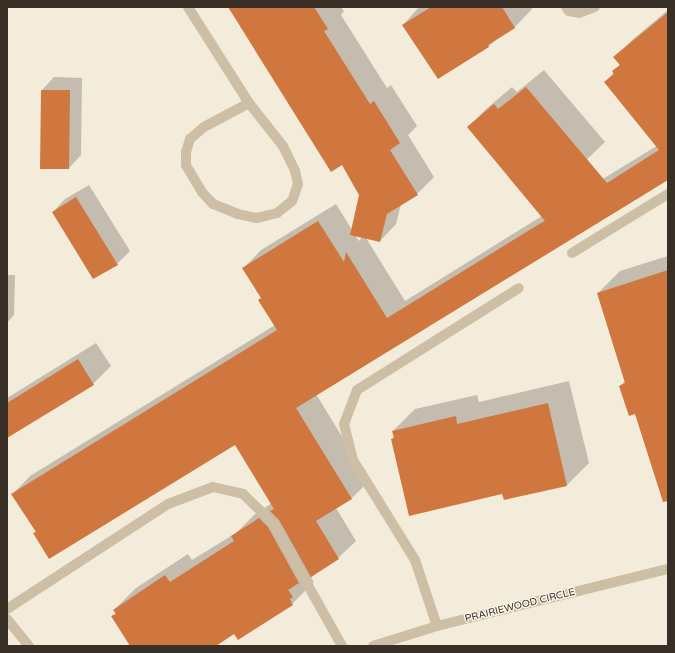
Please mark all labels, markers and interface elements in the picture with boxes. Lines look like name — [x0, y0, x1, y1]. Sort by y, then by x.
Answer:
street label: PRAIRIEWOOD CIRCLE — [464, 587, 576, 625]

